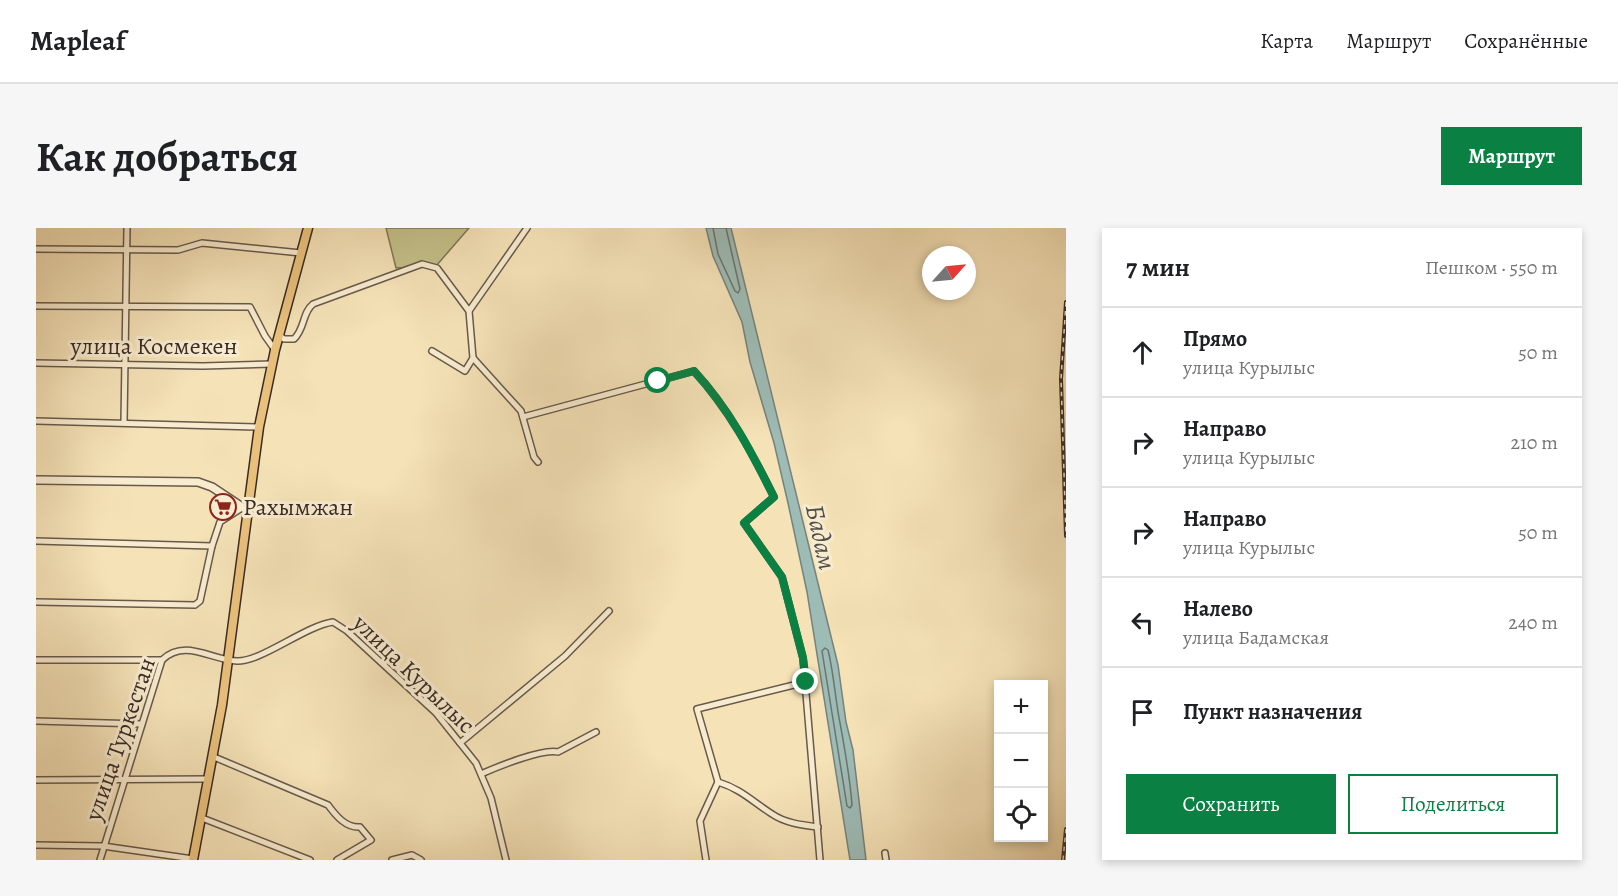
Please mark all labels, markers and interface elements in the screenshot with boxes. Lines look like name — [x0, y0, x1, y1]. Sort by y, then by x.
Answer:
text: Mapleaf — [30, 22, 125, 60]
text: Карта — [1260, 27, 1313, 55]
text: Маршрут — [1346, 27, 1431, 55]
text: Сохранённые — [1464, 27, 1588, 55]
button: Маршрут — [1441, 127, 1582, 185]
text: Как добраться — [36, 128, 298, 185]
north arrow — [922, 246, 976, 300]
text: 7 мин — [1126, 250, 1190, 285]
text: Пешком · 550 m — [1425, 254, 1558, 281]
text: Прямо — [1183, 324, 1247, 354]
street label: улица Космекен — [69, 330, 238, 362]
icon: ahead — [1126, 336, 1159, 369]
text: 50 m — [1518, 339, 1558, 366]
text: улица Курылыс — [1183, 354, 1315, 381]
route start — [644, 367, 670, 393]
text: Направо — [1183, 414, 1266, 444]
icon: right — [1126, 426, 1159, 459]
text: 210 m — [1510, 429, 1558, 456]
text: улица Курылыс — [1183, 444, 1315, 471]
place label: Рахымжан — [243, 491, 353, 523]
supermarket icon: Рахымжан — [208, 492, 238, 522]
water label: Бадам — [797, 501, 845, 573]
text: Направо — [1183, 504, 1266, 534]
icon: right — [1126, 516, 1159, 549]
text: 50 m — [1518, 519, 1558, 546]
text: улица Курылыс — [1183, 534, 1315, 561]
text: Налево — [1183, 594, 1253, 624]
icon: left — [1126, 606, 1159, 639]
street label: улица Курылыс — [345, 607, 482, 741]
text: 240 m — [1508, 609, 1558, 636]
text: улица Бадамская — [1183, 624, 1329, 651]
street label: улица Туркестан — [77, 653, 163, 826]
route end — [792, 668, 818, 694]
map controls — [994, 680, 1048, 842]
button: + — [994, 680, 1048, 734]
icon: arrive — [1126, 696, 1159, 729]
text: Пункт назначения — [1183, 697, 1362, 727]
button: − — [994, 734, 1048, 788]
button: Сохранить — [1126, 774, 1336, 834]
button: Поделиться — [1348, 774, 1558, 834]
button: locate — [994, 788, 1048, 842]

